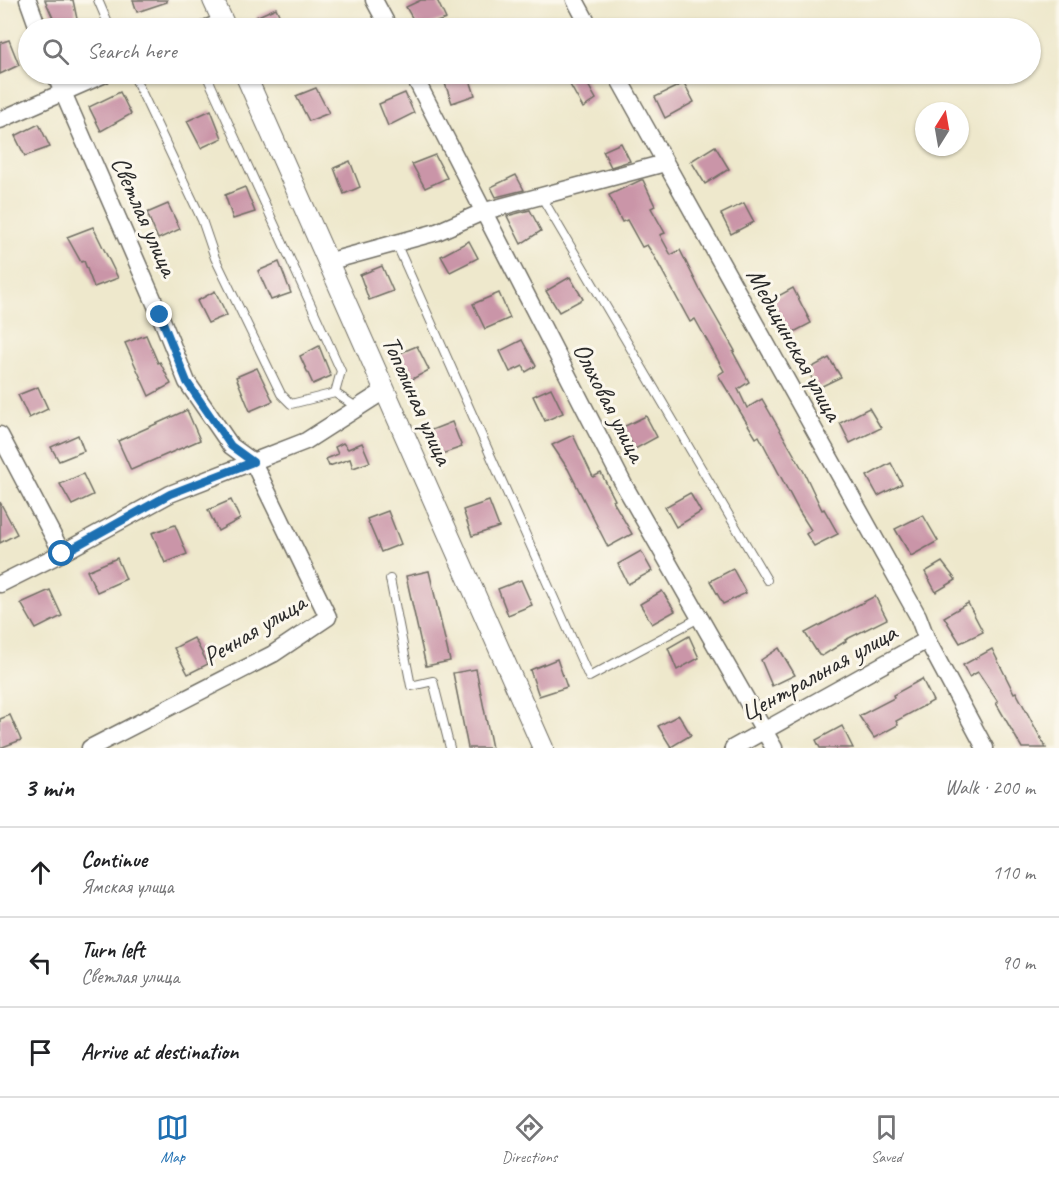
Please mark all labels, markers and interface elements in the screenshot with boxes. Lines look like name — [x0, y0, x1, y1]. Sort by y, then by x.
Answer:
search box — [18, 18, 1041, 84]
icon: search — [39, 35, 72, 68]
text: Search here — [87, 37, 177, 65]
north arrow — [915, 102, 969, 156]
street label: Светлая улица — [103, 151, 187, 283]
street label: Медицинская улица — [739, 262, 851, 428]
route end — [146, 301, 172, 327]
street label: Тополиная улица — [374, 331, 461, 471]
street label: Ольховая улица — [565, 337, 655, 470]
route start — [48, 540, 74, 566]
street label: Речная улица — [197, 585, 314, 673]
street label: Центральная улица — [734, 615, 904, 729]
text: 3 min — [24, 771, 74, 804]
text: Walk · 200 m — [945, 775, 1035, 800]
text: Continue — [81, 846, 147, 874]
icon: ahead — [24, 856, 57, 889]
text: 110 m — [992, 860, 1035, 885]
text: Ямская улица — [81, 874, 173, 899]
text: Turn left — [81, 936, 145, 964]
icon: left — [24, 946, 57, 979]
text: 90 m — [1001, 950, 1035, 975]
text: Светлая улица — [81, 964, 179, 989]
icon: arrive — [24, 1036, 57, 1069]
text: Arrive at destination — [81, 1038, 238, 1066]
tab: Map — [156, 1111, 189, 1167]
tab: Directions — [502, 1111, 557, 1167]
tab: Saved — [870, 1111, 903, 1167]

